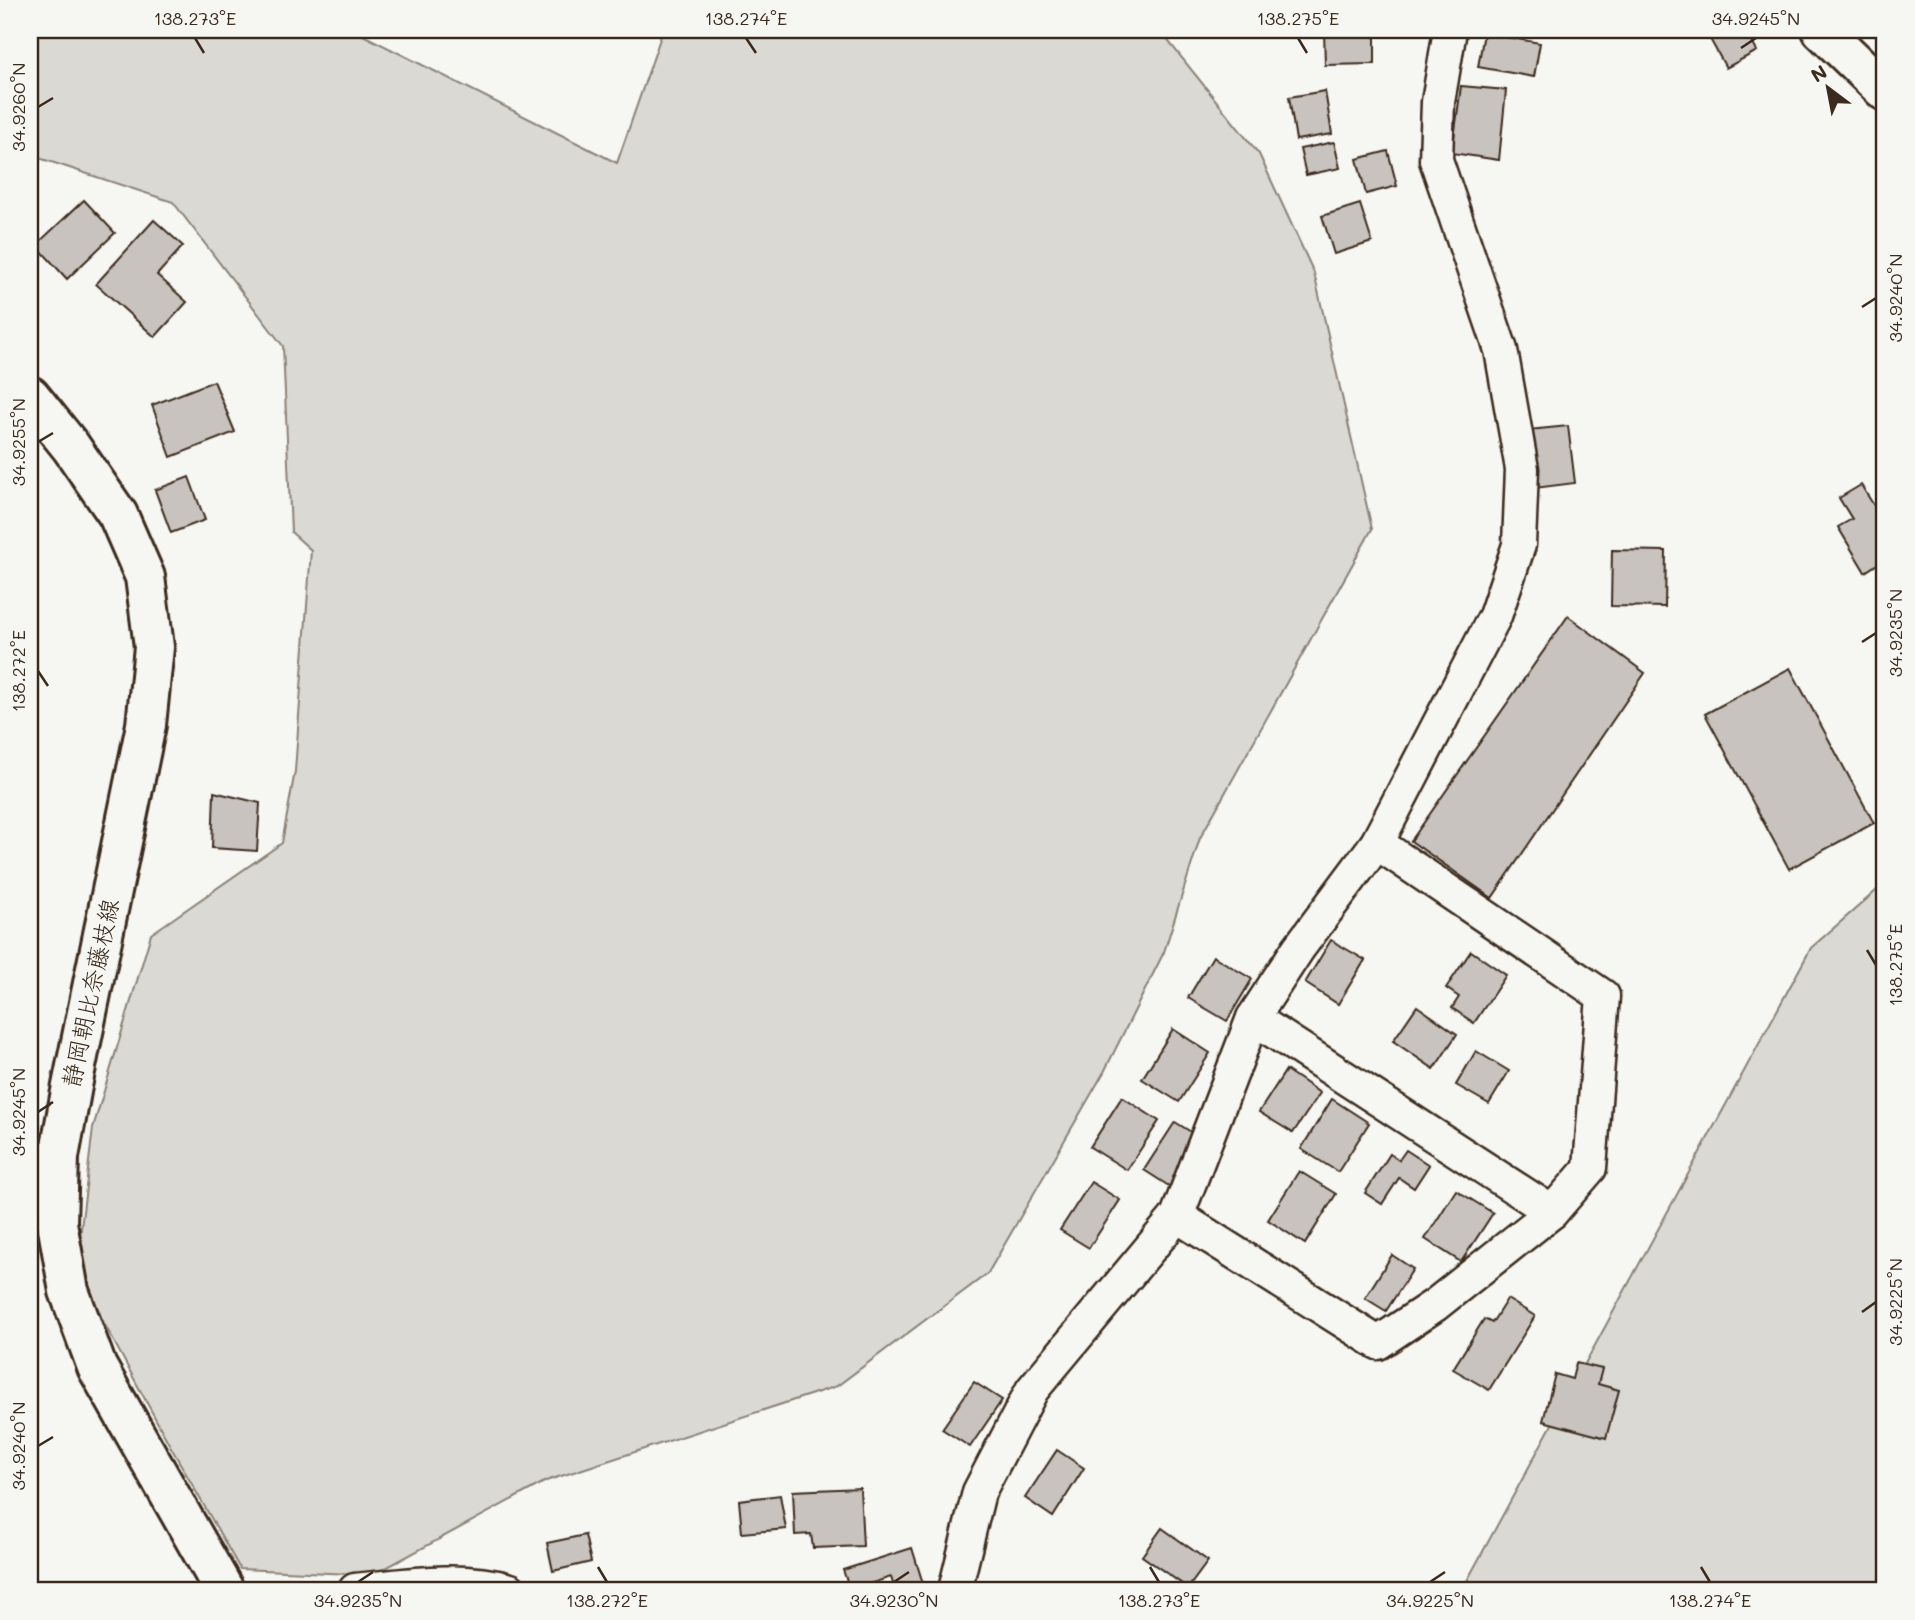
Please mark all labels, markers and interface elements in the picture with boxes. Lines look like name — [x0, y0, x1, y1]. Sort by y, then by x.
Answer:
text: 138.273°E — [154, 6, 236, 30]
text: 138.274°E — [705, 6, 787, 30]
text: 138.275°E — [1257, 6, 1339, 30]
text: 34.9245°N — [1712, 6, 1800, 30]
north arrow — [1792, 52, 1862, 122]
text: N — [1806, 59, 1831, 88]
text: 34.9260°N — [6, 62, 30, 152]
text: 34.9240°N — [1883, 254, 1907, 343]
text: 34.9255°N — [6, 398, 30, 486]
text: 34.9235°N — [1883, 589, 1907, 677]
text: 138.272°E — [6, 630, 30, 712]
street label: 静岡朝比奈藤枝線 — [54, 896, 125, 1090]
text: 138.275°E — [1883, 924, 1907, 1006]
text: 34.9245°N — [6, 1068, 30, 1156]
text: 34.9225°N — [1883, 1258, 1907, 1346]
text: 34.9240°N — [6, 1402, 30, 1491]
text: 34.9235°N — [314, 1588, 402, 1612]
text: 138.272°E — [566, 1588, 648, 1612]
text: 34.9230°N — [850, 1588, 938, 1612]
text: 138.273°E — [1118, 1588, 1200, 1612]
text: 34.9225°N — [1386, 1588, 1474, 1612]
text: 138.274°E — [1669, 1588, 1751, 1612]

